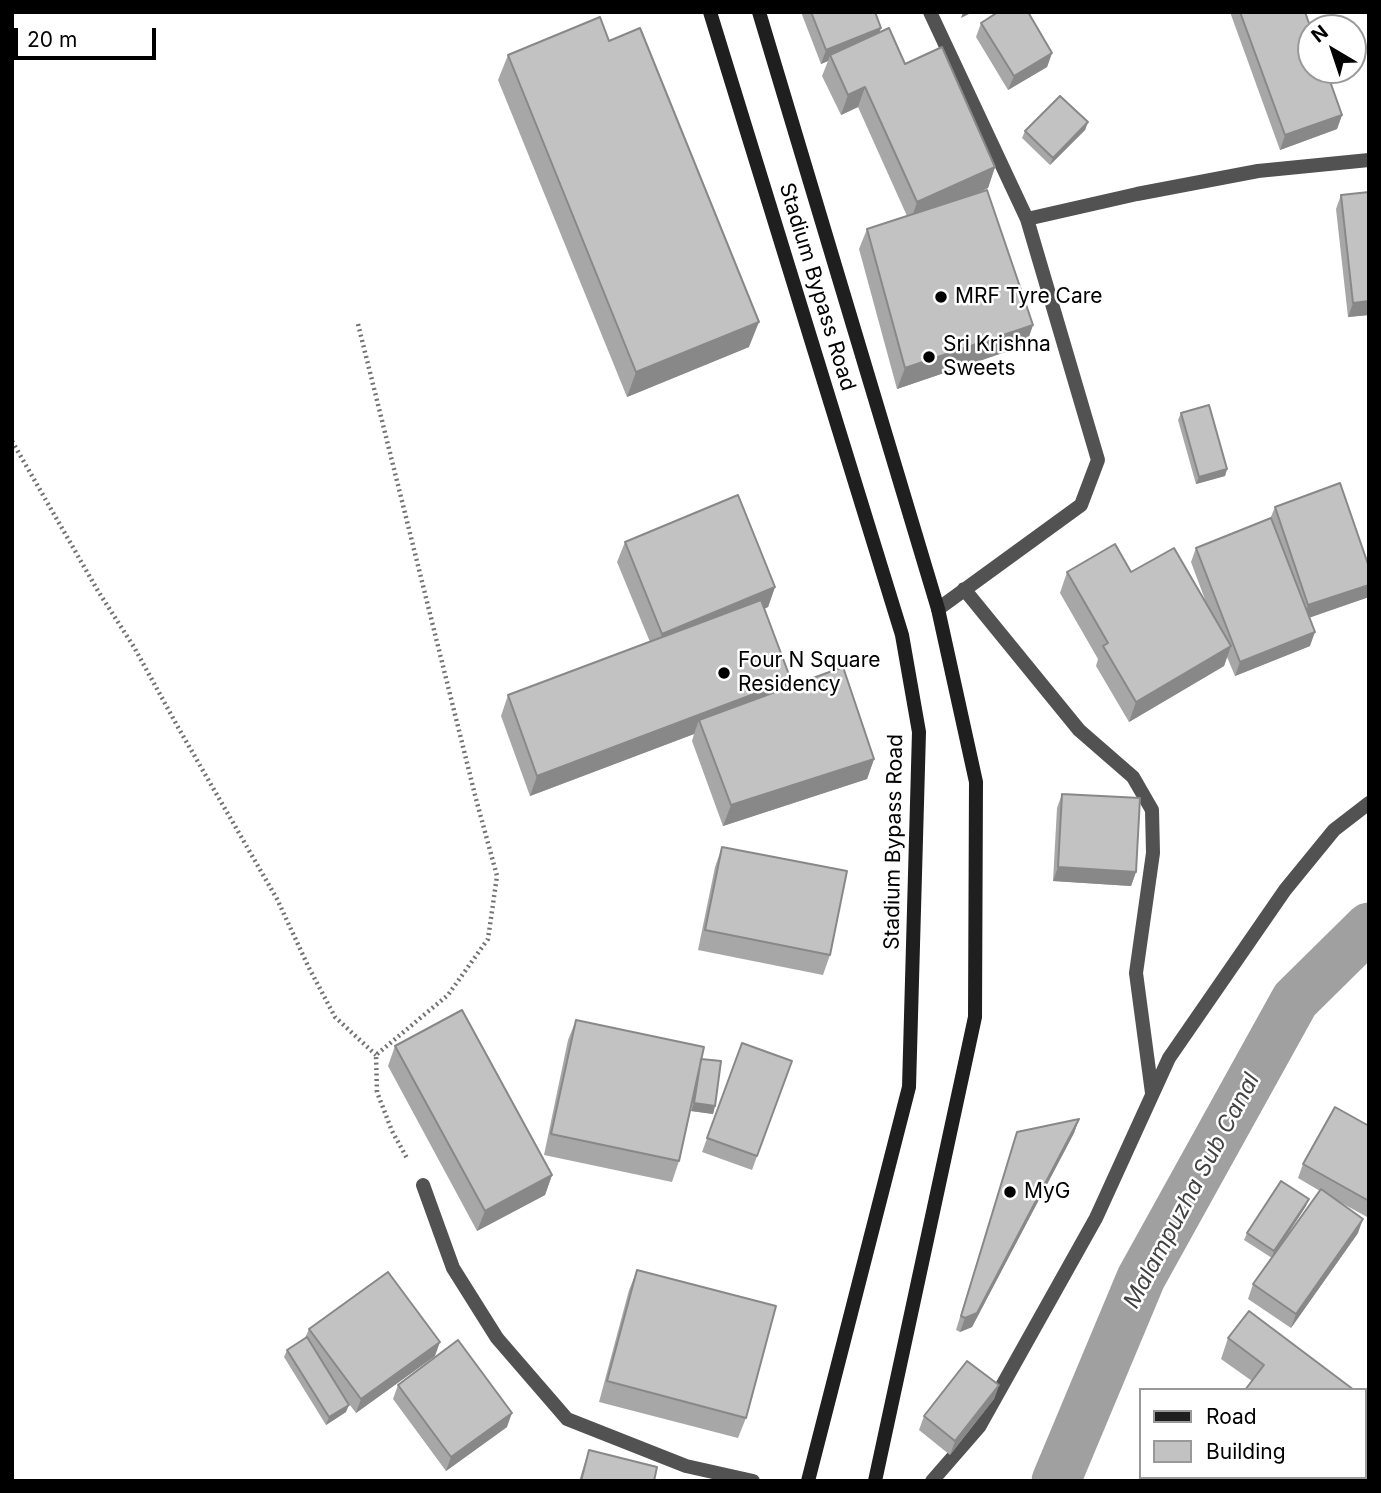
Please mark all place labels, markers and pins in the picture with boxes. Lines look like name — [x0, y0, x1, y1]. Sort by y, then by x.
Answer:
place label: MRF Tyre Care — [955, 284, 1102, 310]
marker: MRF Tyre Care — [933, 289, 949, 305]
place label: Sri Krishna Sweets — [943, 332, 1051, 382]
marker: Sri Krishna Sweets — [921, 349, 937, 365]
place label: Four N Square Residency — [738, 648, 880, 698]
marker: Four N Square Residency — [716, 665, 732, 681]
place label: MyG — [1024, 1179, 1071, 1205]
marker: MyG — [1002, 1184, 1018, 1200]

